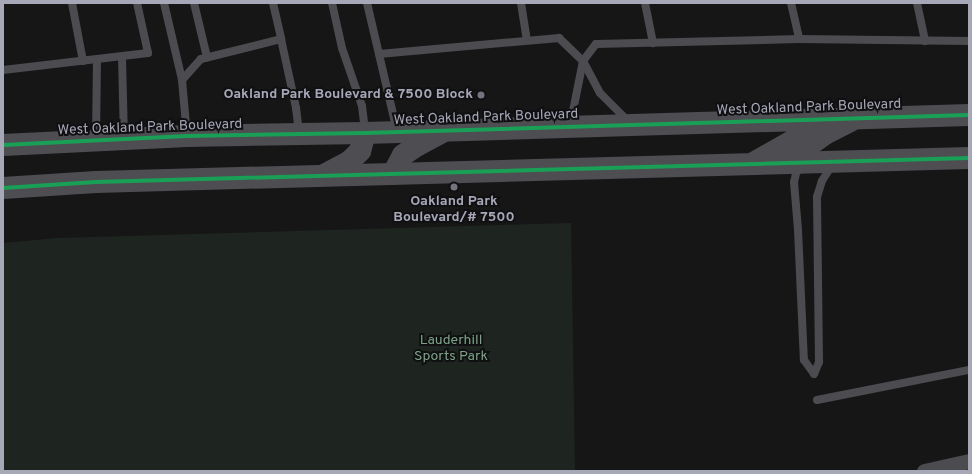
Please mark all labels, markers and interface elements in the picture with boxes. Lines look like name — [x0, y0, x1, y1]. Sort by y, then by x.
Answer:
place label: Oakland Park Boulevard & 7500 Block — [223, 87, 473, 103]
marker: Oakland Park Boulevard & 7500 Block — [476, 90, 486, 100]
street label: West Oakland Park Boulevard — [716, 96, 902, 120]
street label: West Oakland Park Boulevard — [393, 106, 579, 130]
street label: West Oakland Park Boulevard — [57, 116, 243, 140]
marker: Oakland Park Boulevard/# 7500 — [449, 182, 459, 192]
place label: Oakland Park Boulevard/# 7500 — [393, 194, 515, 226]
park label: Lauderhill Sports Park — [414, 333, 488, 366]

